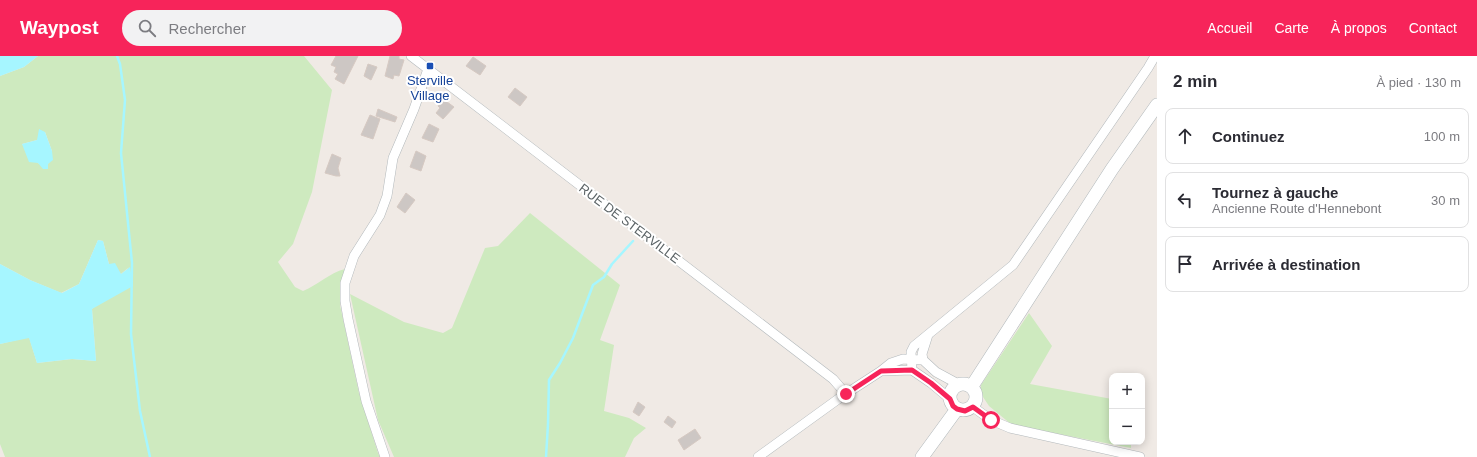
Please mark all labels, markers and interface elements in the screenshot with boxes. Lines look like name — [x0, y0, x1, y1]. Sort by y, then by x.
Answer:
search box — [122, 10, 402, 46]
text: Waypost — [20, 17, 98, 38]
icon: search — [136, 17, 158, 39]
text: Rechercher — [168, 20, 246, 37]
text: Accueil — [1207, 20, 1252, 36]
text: Carte — [1274, 20, 1309, 36]
text: À propos — [1331, 20, 1387, 36]
text: Contact — [1409, 20, 1457, 36]
marker: Sterville Village — [425, 61, 435, 71]
text: 2 min — [1173, 72, 1217, 91]
place label: Sterville Village — [407, 73, 453, 103]
text: À pied · 130 m — [1376, 75, 1461, 90]
icon: ahead — [1174, 125, 1196, 147]
text: Continuez — [1212, 128, 1285, 145]
text: 100 m — [1424, 129, 1460, 144]
street label: RUE DE STERVILLE — [576, 181, 683, 266]
text: Tournez à gauche — [1212, 184, 1338, 201]
icon: left — [1174, 189, 1196, 211]
text: 30 m — [1431, 193, 1460, 208]
text: Ancienne Route d'Hennebont — [1212, 201, 1381, 216]
icon: arrive — [1174, 253, 1196, 275]
text: Arrivée à destination — [1212, 256, 1360, 273]
map controls — [1109, 373, 1145, 445]
button: + — [1109, 373, 1145, 409]
route end — [837, 385, 855, 403]
button: − — [1109, 409, 1145, 445]
route start — [982, 411, 1000, 429]

